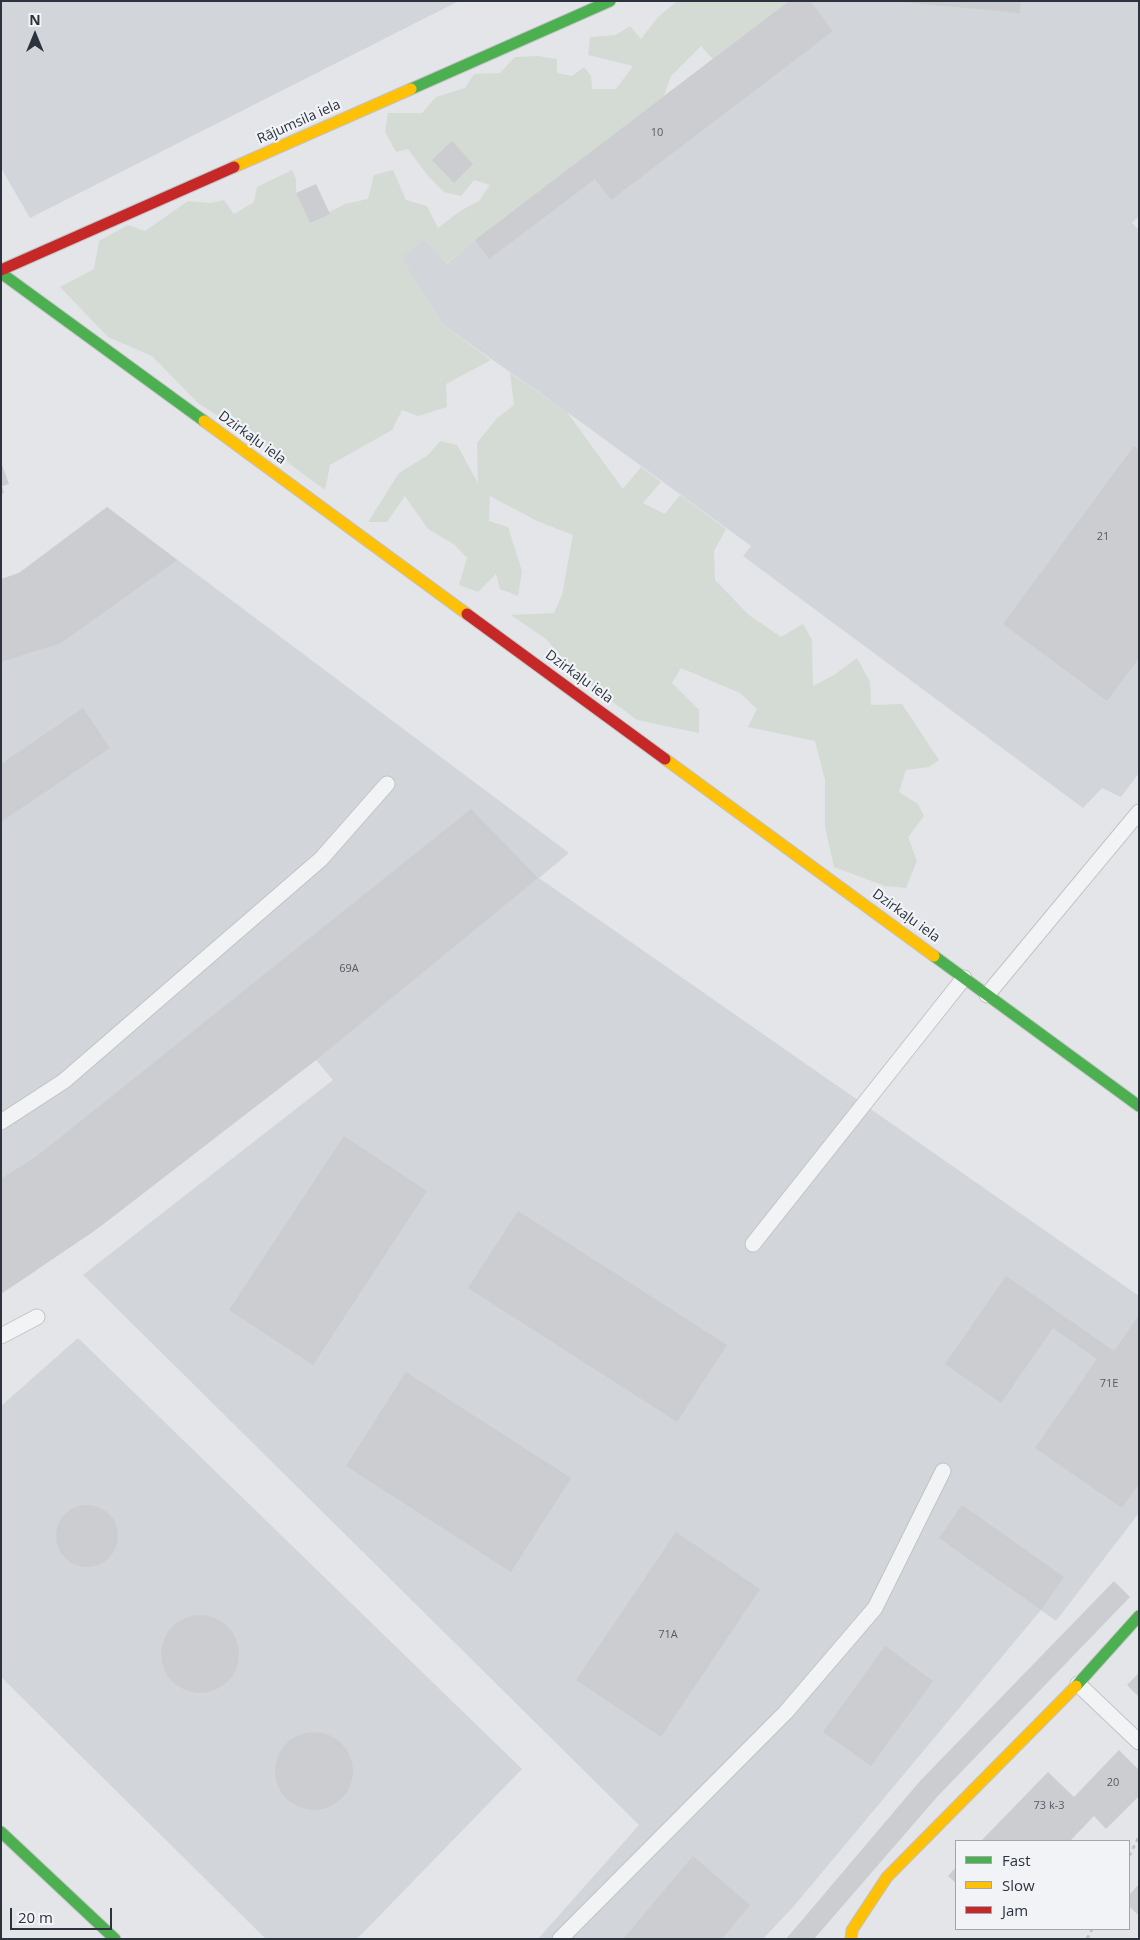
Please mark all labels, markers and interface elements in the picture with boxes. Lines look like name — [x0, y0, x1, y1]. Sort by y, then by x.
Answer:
north arrow — [10, 10, 60, 60]
text: N — [29, 10, 41, 29]
street label: Rājumsila iela — [255, 96, 343, 148]
house number: 10 — [651, 126, 663, 140]
street label: Dzirkaļu iela — [215, 408, 289, 468]
house number: 21 — [1097, 530, 1109, 544]
street label: Dzirkaļu iela — [542, 647, 616, 707]
street label: Dzirkaļu iela — [869, 886, 943, 946]
house number: 69A — [339, 962, 359, 976]
house number: 71E — [1100, 1377, 1118, 1391]
house number: 71A — [658, 1628, 678, 1642]
house number: 20 — [1107, 1776, 1119, 1790]
house number: 73 k-3 — [1033, 1799, 1065, 1813]
legend — [955, 1840, 1130, 1930]
text: Fast — [1002, 1850, 1031, 1870]
text: Slow — [1002, 1875, 1035, 1895]
scale bar — [12, 1898, 115, 1930]
text: Jam — [1002, 1900, 1028, 1920]
text: 20 m — [18, 1907, 53, 1927]

